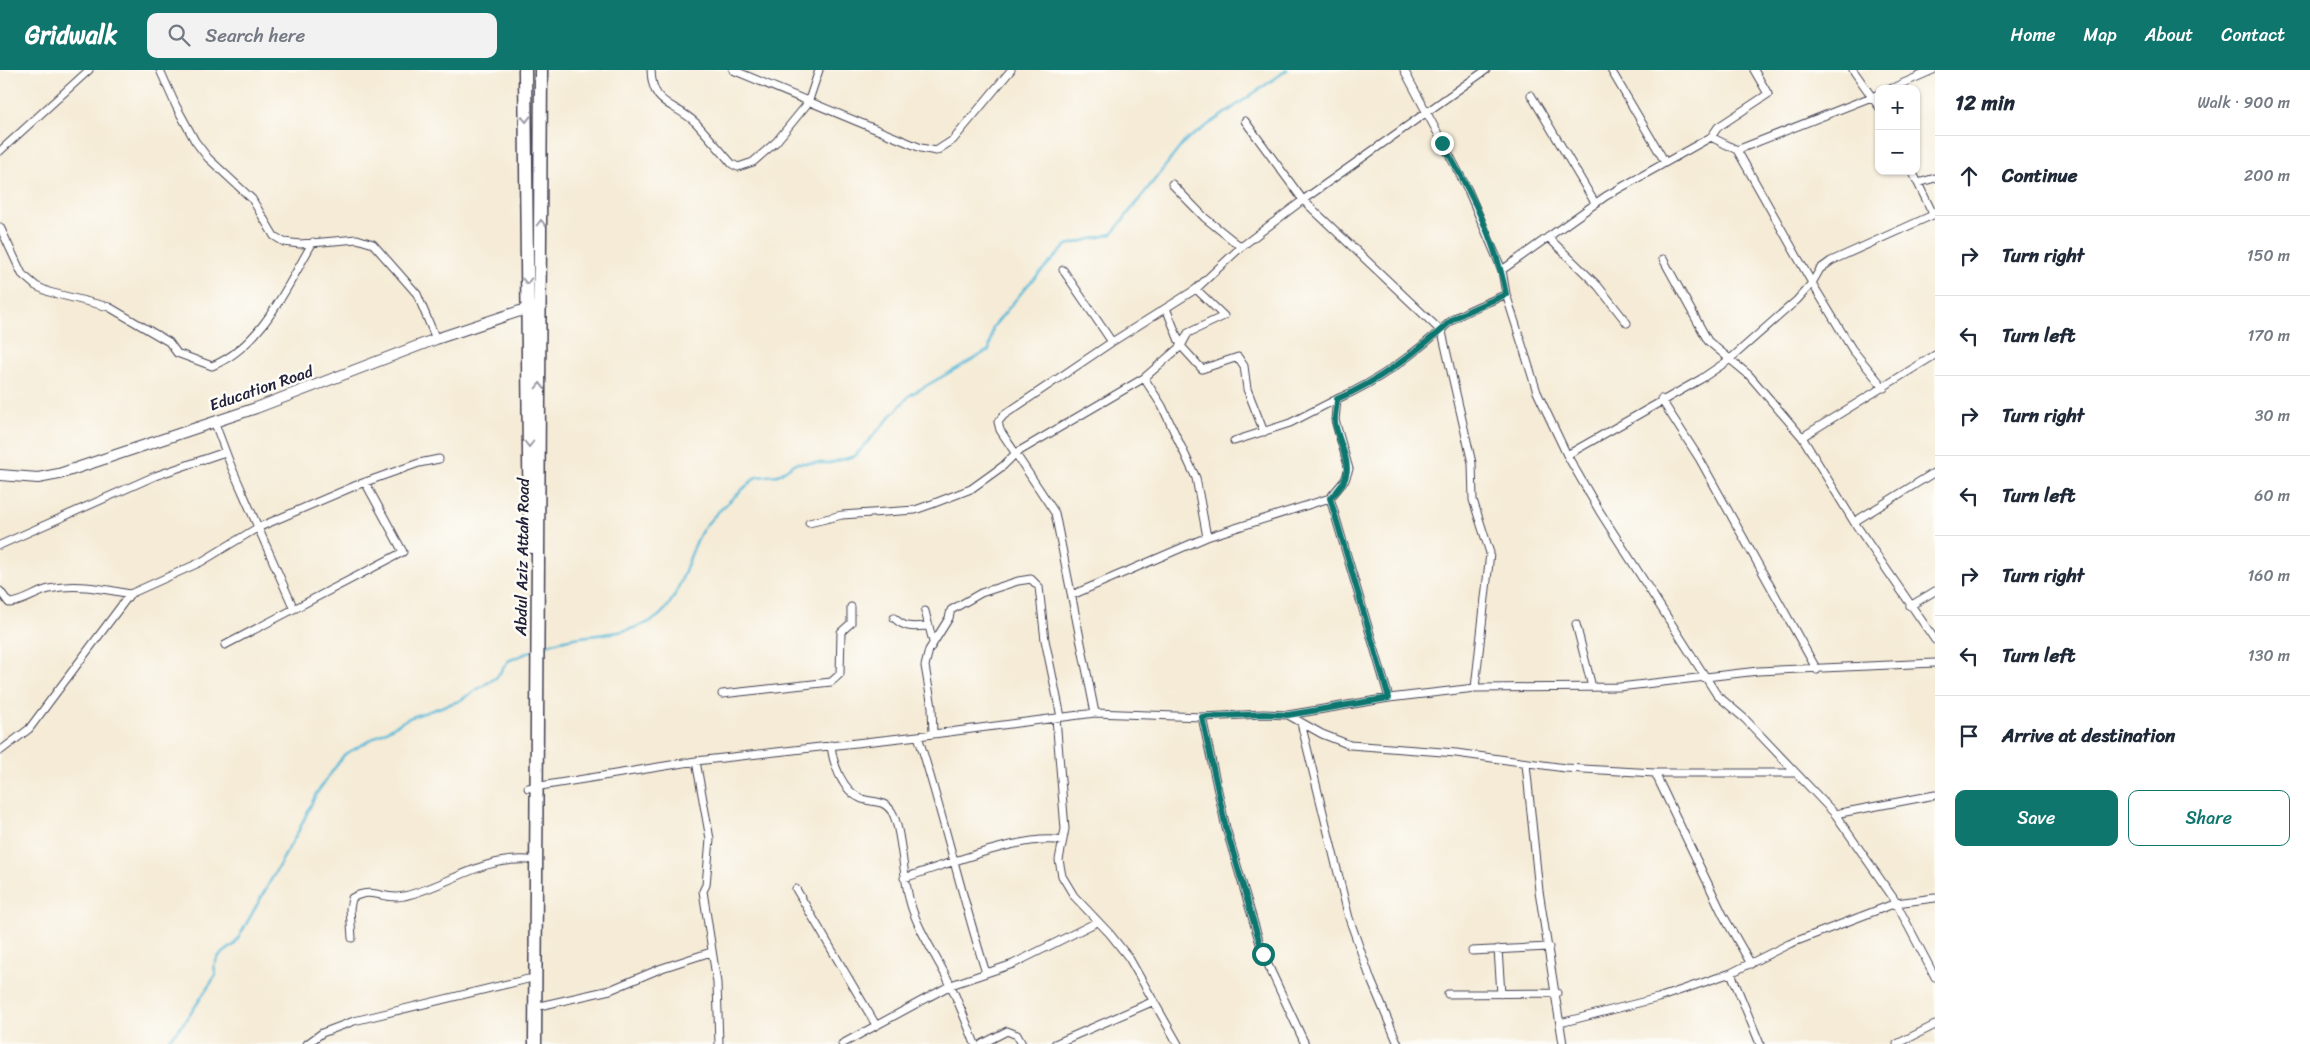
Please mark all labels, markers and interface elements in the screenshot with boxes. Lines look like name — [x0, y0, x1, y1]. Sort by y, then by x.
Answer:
search box — [147, 13, 497, 58]
text: Gridwalk — [25, 14, 117, 56]
text: Search here — [205, 19, 305, 52]
text: Home — [2011, 19, 2056, 51]
text: Map — [2084, 19, 2117, 51]
text: About — [2145, 19, 2193, 51]
text: Contact — [2221, 19, 2285, 51]
icon: search — [165, 21, 193, 49]
text: 12 min — [1955, 84, 2015, 122]
map controls — [1875, 85, 1920, 175]
button: + — [1875, 85, 1920, 130]
text: Walk · 900 m — [2197, 88, 2290, 117]
one-way arrow — [521, 115, 531, 123]
button: − — [1875, 130, 1920, 175]
route end — [1431, 132, 1454, 155]
text: Continue — [2002, 159, 2078, 192]
text: 200 m — [2244, 161, 2290, 190]
icon: ahead — [1955, 162, 1983, 190]
one-way arrow — [536, 219, 546, 226]
text: Turn right — [2002, 239, 2084, 272]
text: 150 m — [2247, 241, 2290, 270]
icon: right — [1955, 242, 1983, 270]
one-way arrow — [522, 278, 532, 285]
text: Turn left — [2002, 319, 2075, 352]
text: 170 m — [2247, 321, 2290, 350]
icon: left — [1955, 322, 1983, 350]
street label: Education Road — [205, 356, 318, 419]
one-way arrow — [535, 381, 545, 389]
text: Turn right — [2002, 399, 2084, 432]
text: 30 m — [2255, 401, 2290, 430]
icon: right — [1955, 402, 1983, 430]
one-way arrow — [524, 440, 534, 448]
street label: Abdul Aziz Attah Road — [506, 476, 538, 637]
text: Turn left — [2002, 479, 2075, 512]
text: 60 m — [2254, 481, 2290, 510]
icon: left — [1955, 482, 1983, 510]
text: Turn right — [2002, 559, 2084, 592]
text: 160 m — [2247, 561, 2290, 590]
icon: right — [1955, 562, 1983, 590]
text: Turn left — [2002, 639, 2075, 672]
text: 130 m — [2248, 641, 2290, 670]
icon: left — [1955, 642, 1983, 670]
text: Arrive at destination — [2002, 719, 2175, 752]
icon: arrive — [1955, 722, 1983, 750]
button: Save — [1955, 790, 2118, 846]
button: Share — [2128, 790, 2290, 846]
route start — [1252, 943, 1275, 966]

